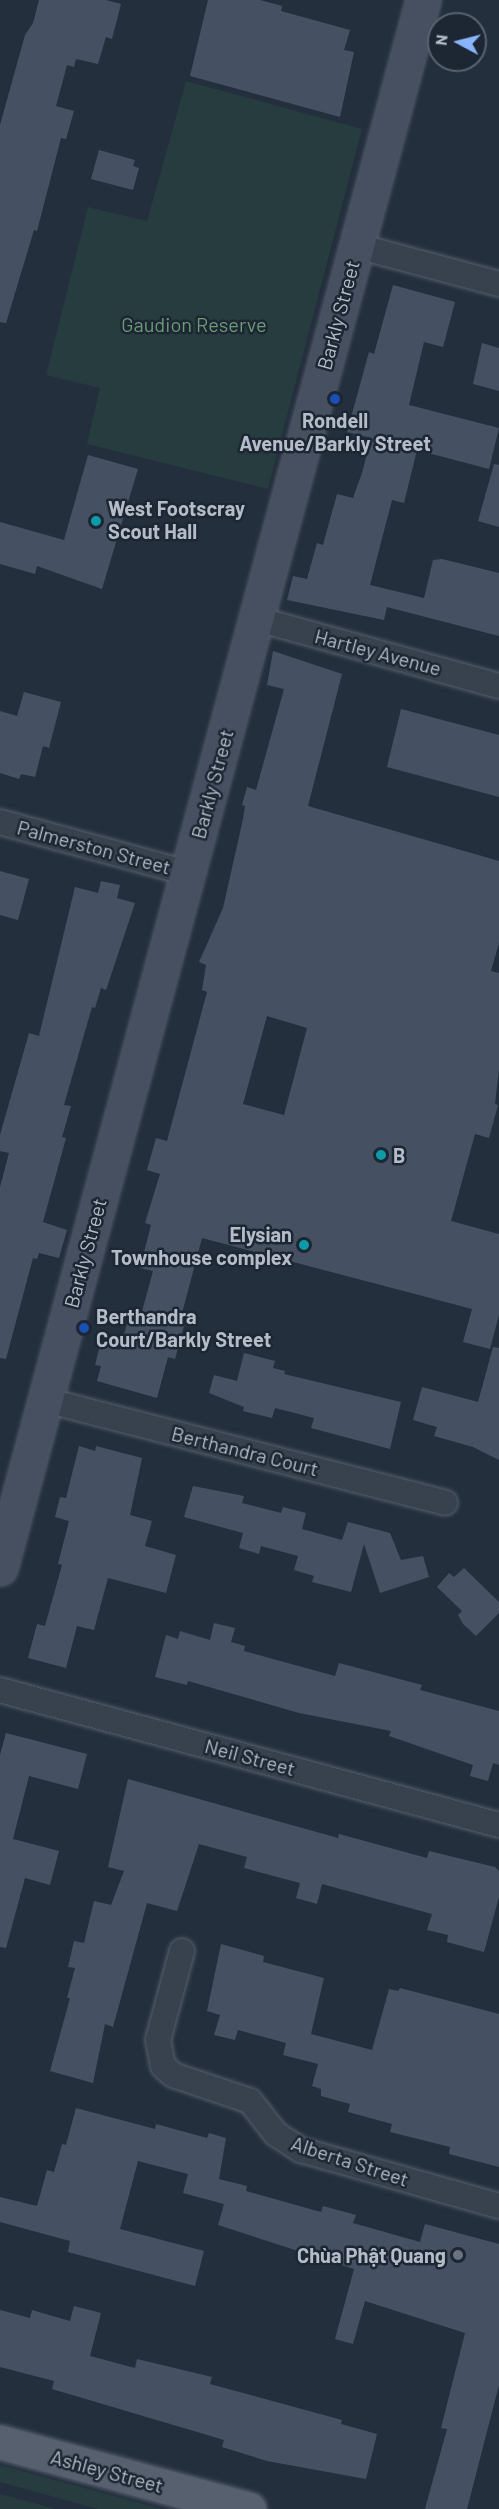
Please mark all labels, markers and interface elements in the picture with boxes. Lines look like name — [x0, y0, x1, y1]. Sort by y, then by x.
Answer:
north arrow — [427, 12, 487, 72]
text: N — [431, 34, 451, 46]
street label: Barkly Street — [312, 258, 364, 372]
park label: Gaudion Reserve — [121, 312, 267, 336]
marker: Rondell Avenue/Barkly Street — [328, 392, 342, 406]
place label: Rondell Avenue/Barkly Street — [239, 408, 431, 455]
place label: West Footscray Scout Hall — [108, 497, 245, 544]
marker: West Footscray Scout Hall — [89, 514, 103, 528]
street label: Hartley Avenue — [312, 624, 444, 680]
street label: Barkly Street — [186, 727, 238, 841]
street label: Palmerston Street — [15, 815, 173, 879]
place label: B — [393, 1143, 405, 1167]
marker: B — [374, 1148, 388, 1162]
street label: Barkly Street — [59, 1196, 111, 1310]
place label: Elysian Townhouse complex — [111, 1222, 292, 1269]
marker: Elysian Townhouse complex — [297, 1238, 311, 1252]
place label: Berthandra Court/Barkly Street — [96, 1304, 271, 1351]
marker: Berthandra Court/Barkly Street — [77, 1321, 91, 1335]
street label: Berthandra Court — [169, 1421, 321, 1481]
street label: Neil Street — [202, 1733, 298, 1781]
street label: Alberta Street — [288, 2131, 412, 2191]
place label: Chùa Phật Quang — [297, 2243, 446, 2267]
marker: Chùa Phật Quang — [451, 2248, 465, 2262]
street label: Ashley Street — [48, 2444, 166, 2498]

